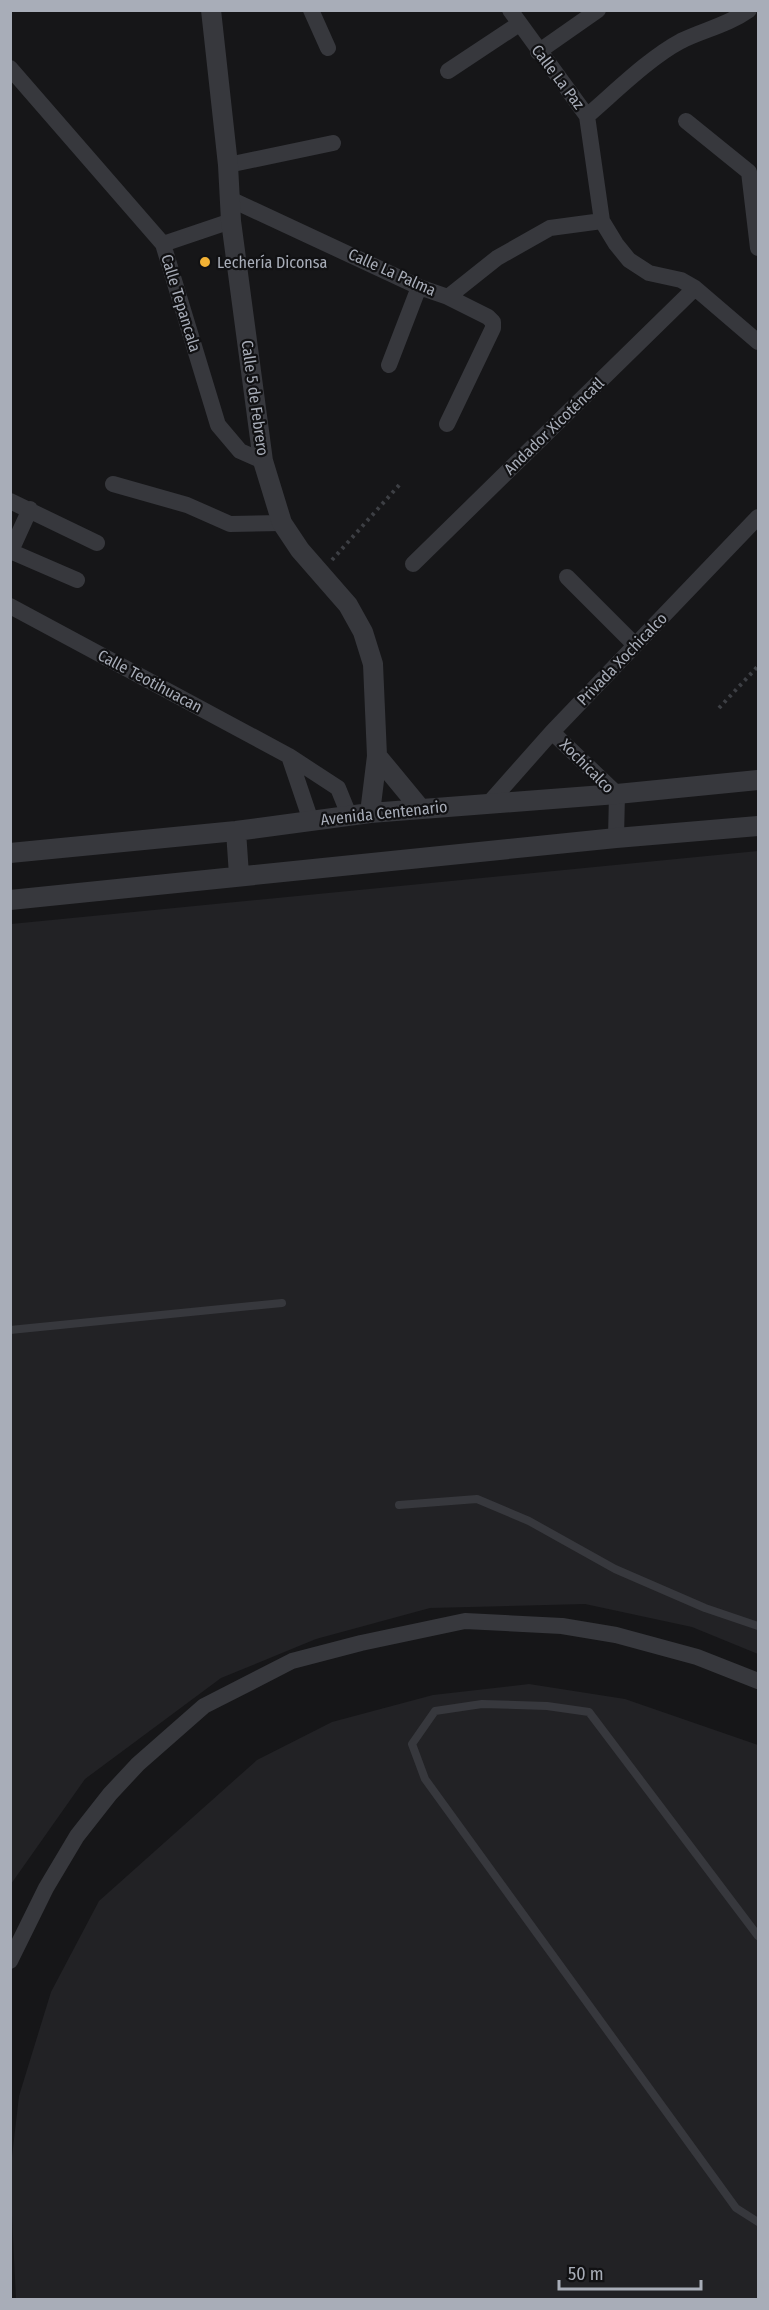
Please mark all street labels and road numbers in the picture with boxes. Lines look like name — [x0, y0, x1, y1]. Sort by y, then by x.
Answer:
street label: Calle La Paz — [528, 41, 588, 113]
street label: Calle La Palma — [345, 244, 439, 300]
street label: Calle Tepancala — [157, 252, 205, 354]
street label: Calle 5 de Febrero — [237, 339, 273, 457]
street label: Andador Xicoténcatl — [500, 373, 608, 479]
street label: Privada Xochicalco — [573, 609, 671, 709]
street label: Calle Teotihuacan — [95, 646, 205, 716]
street label: Xochicalco — [556, 735, 618, 797]
street label: Avenida Centenario — [320, 797, 448, 829]

